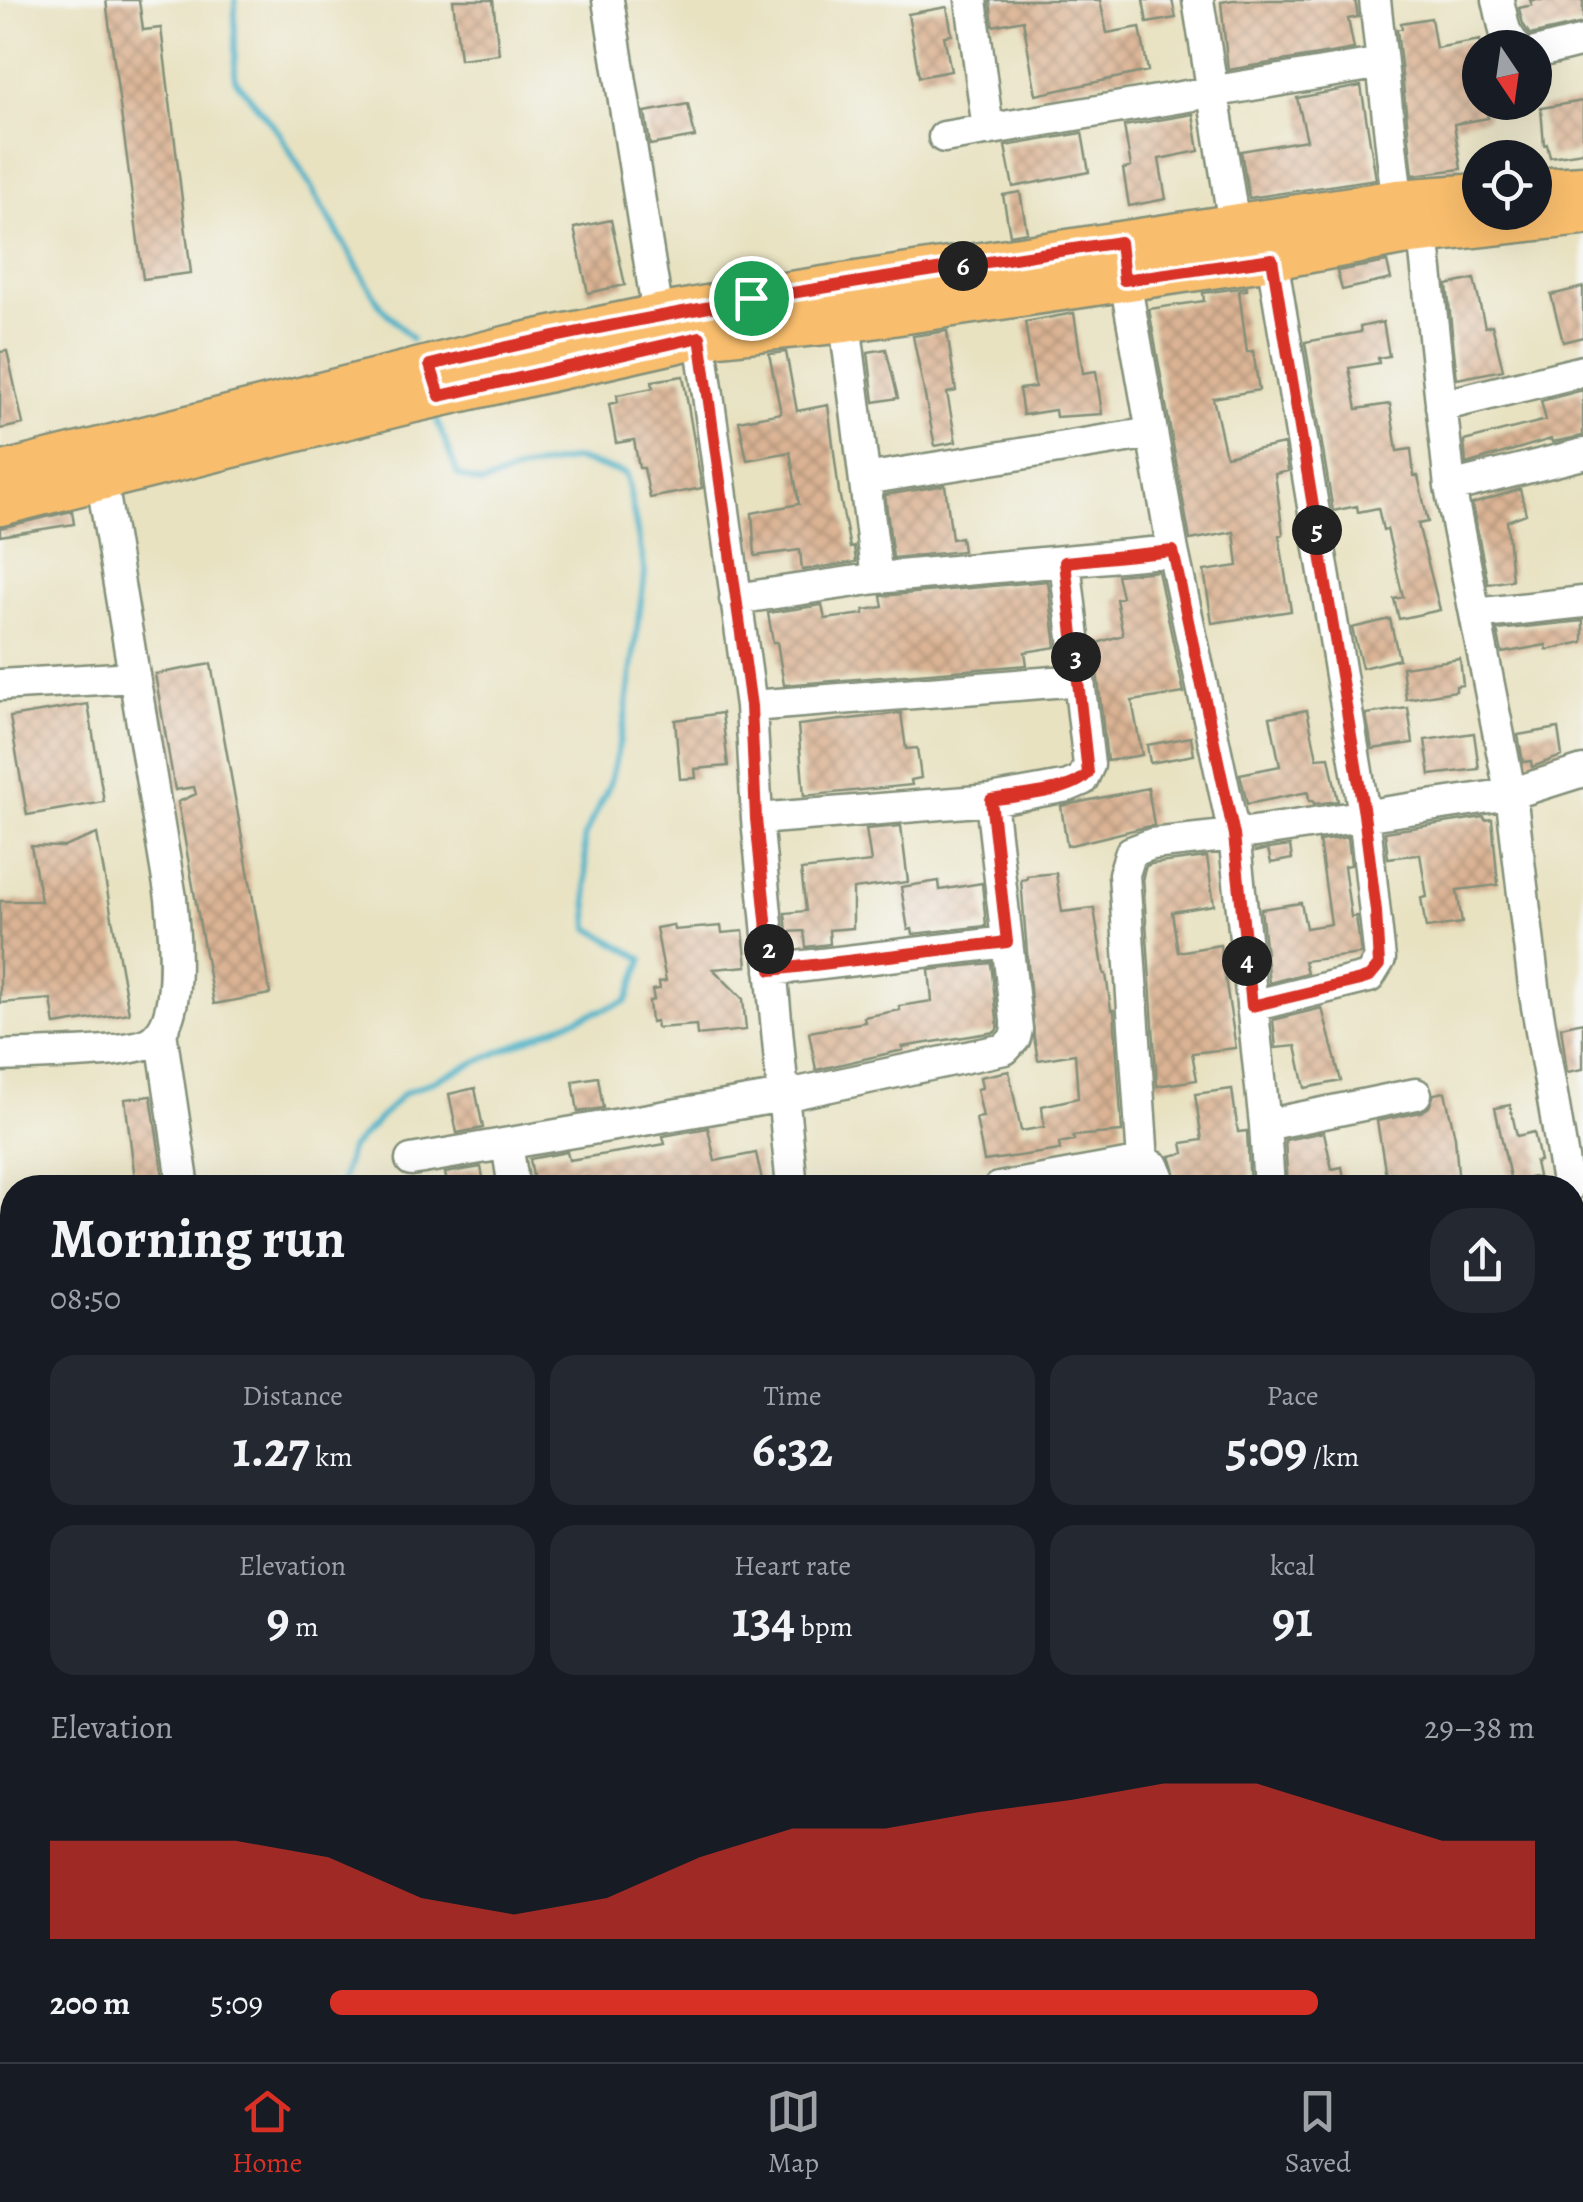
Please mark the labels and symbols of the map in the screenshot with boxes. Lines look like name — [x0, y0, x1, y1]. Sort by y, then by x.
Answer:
north arrow — [1462, 30, 1552, 120]
pin: 6 — [938, 241, 988, 291]
pin — [709, 256, 794, 341]
pin: 5 — [1292, 505, 1342, 555]
pin: 3 — [1051, 632, 1101, 682]
pin: 2 — [744, 924, 794, 974]
pin: 4 — [1222, 936, 1272, 986]

